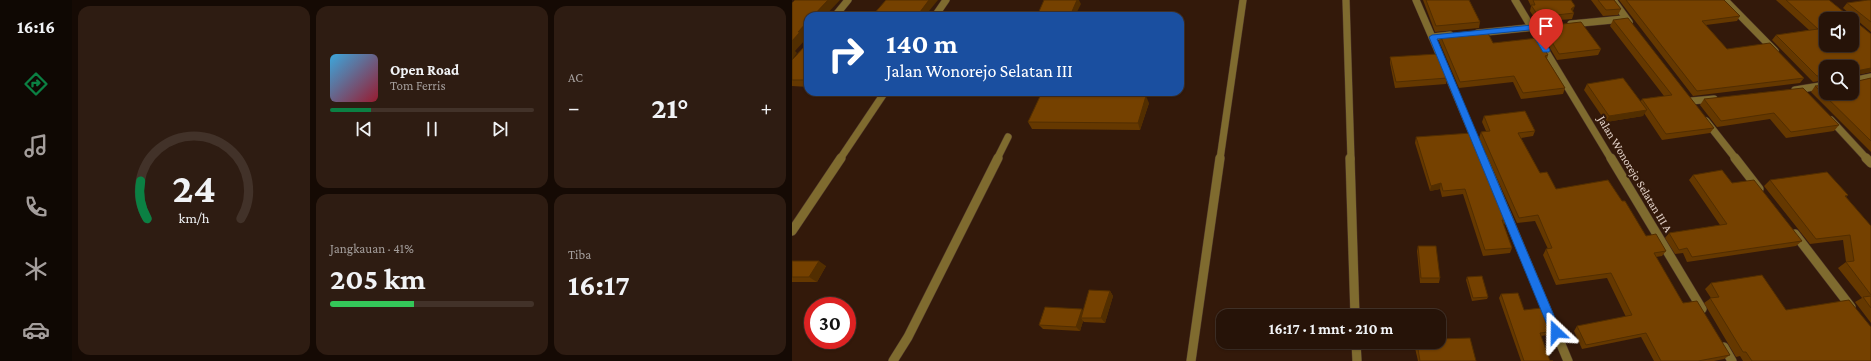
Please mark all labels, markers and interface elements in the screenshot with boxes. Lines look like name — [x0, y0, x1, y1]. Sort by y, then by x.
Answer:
pin — [1529, 9, 1563, 50]
map controls — [1819, 12, 1859, 100]
button: sound — [1819, 12, 1859, 52]
icon: arrive — [1535, 15, 1557, 37]
text: 16:16 — [17, 17, 55, 37]
icon: right — [820, 28, 872, 80]
text: 140 m — [886, 28, 958, 59]
button: search — [1819, 60, 1859, 100]
text: Jalan Wonorejo Selatan III — [886, 61, 1073, 81]
text: Open Road — [390, 62, 459, 78]
icon: directions — [22, 70, 50, 98]
text: AC — [568, 70, 583, 85]
text: Tom Ferris — [390, 78, 445, 93]
text: 21° — [651, 91, 689, 124]
text: − — [568, 95, 580, 120]
text: + — [760, 95, 772, 120]
street label: Jalan Wonorejo Selatan III A — [1594, 112, 1675, 235]
icon: previous — [353, 118, 375, 140]
icon: pause — [421, 118, 443, 140]
icon: next — [489, 118, 511, 140]
icon: music — [22, 132, 50, 160]
text: 24 — [172, 164, 216, 210]
icon: phone — [22, 193, 50, 221]
text: km/h — [179, 209, 210, 225]
text: Jangkauan · 41% — [330, 241, 414, 256]
text: Tiba — [568, 247, 591, 262]
icon: climate — [22, 255, 50, 283]
text: 205 km — [330, 262, 426, 295]
text: 16:17 — [568, 268, 630, 301]
speed limit sign: 30 — [804, 297, 856, 349]
position arrow — [1535, 311, 1577, 353]
icon: car — [22, 316, 50, 344]
text: 16:17 · 1 mnt · 210 m — [1269, 321, 1393, 337]

